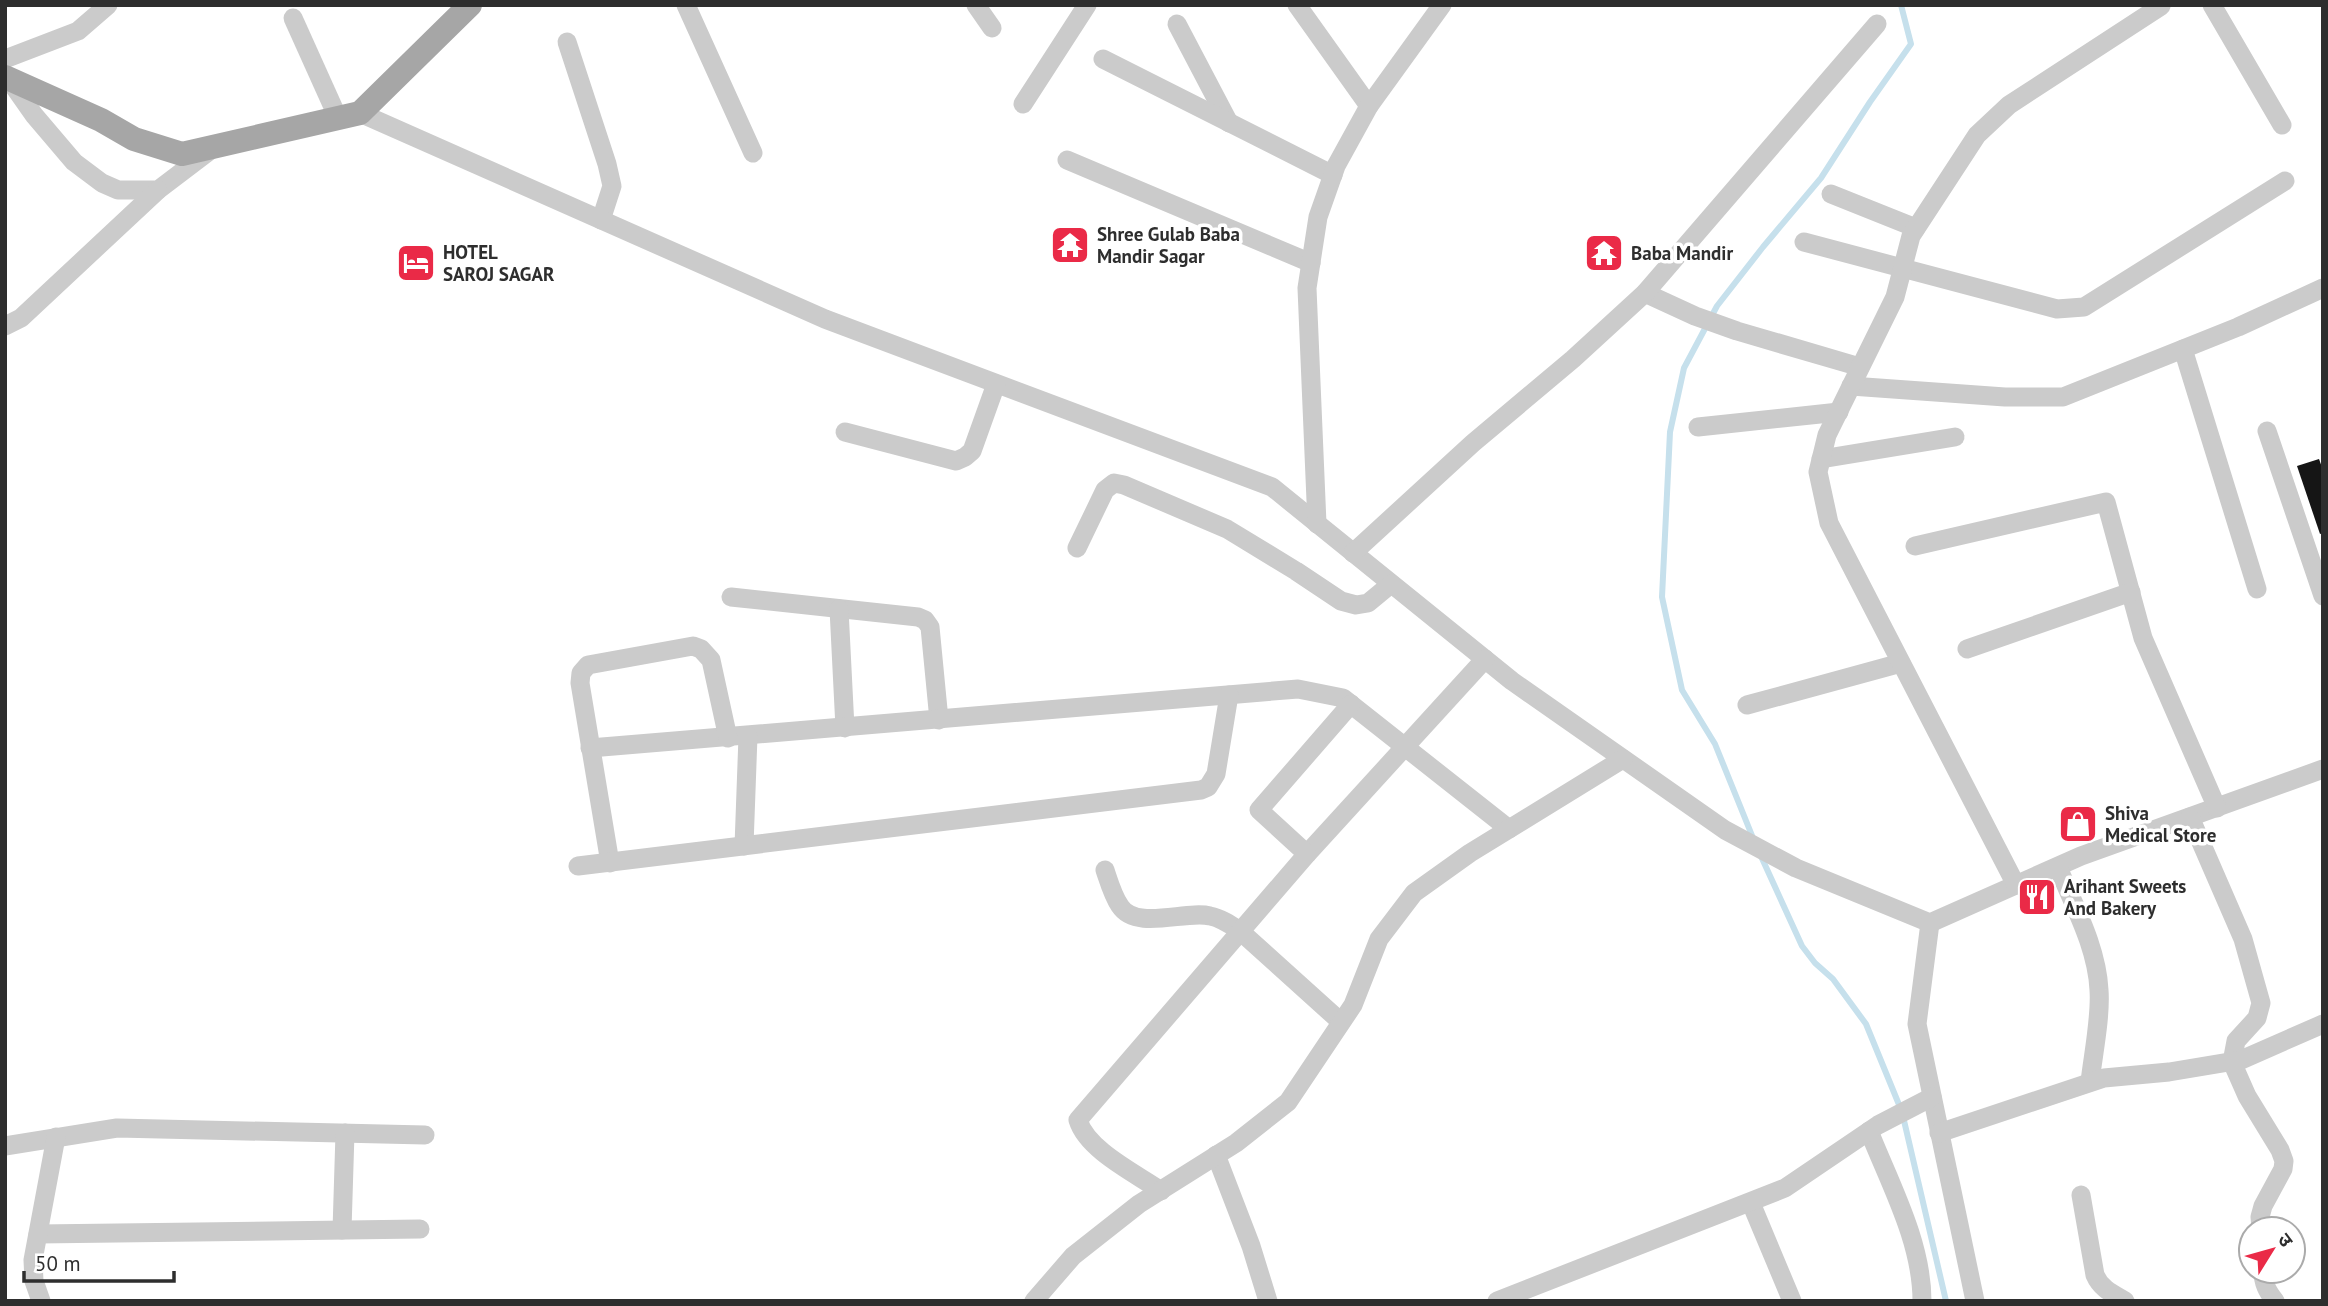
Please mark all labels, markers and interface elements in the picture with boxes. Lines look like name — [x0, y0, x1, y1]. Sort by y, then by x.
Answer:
place label: Shree Gulab Baba Mandir Sagar — [1097, 222, 1240, 268]
temple icon: Shree Gulab Baba Mandir Sagar — [1049, 224, 1091, 266]
temple icon: Baba Mandir — [1583, 232, 1625, 274]
place label: HOTEL SAROJ SAGAR — [443, 240, 555, 286]
place label: Baba Mandir — [1631, 241, 1733, 265]
hotel icon: HOTEL SAROJ SAGAR — [395, 242, 437, 284]
place label: Shiva Medical Store — [2105, 801, 2216, 847]
shop icon: Shiva Medical Store — [2057, 803, 2099, 845]
place label: Arihant Sweets And Bakery — [2064, 874, 2186, 920]
restaurant icon: Arihant Sweets And Bakery — [2016, 876, 2058, 918]
north arrow — [2237, 1215, 2307, 1285]
text: उ — [2273, 1228, 2299, 1252]
scale bar — [24, 1240, 175, 1284]
text: 50 m — [35, 1250, 81, 1277]

